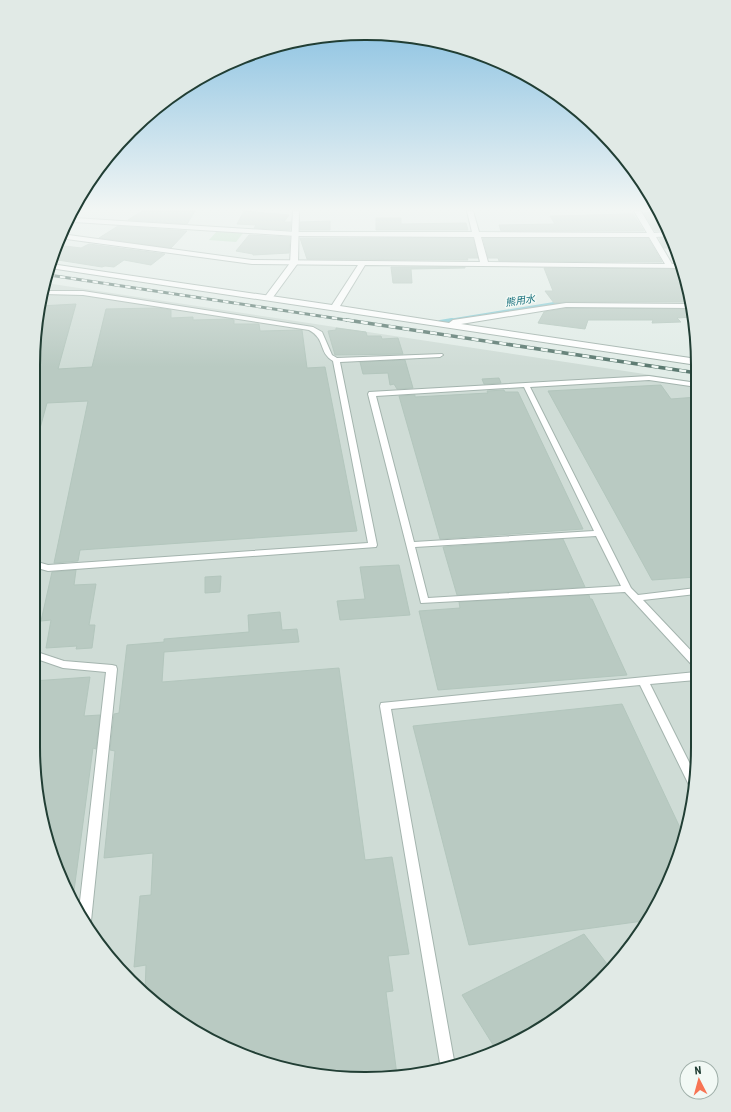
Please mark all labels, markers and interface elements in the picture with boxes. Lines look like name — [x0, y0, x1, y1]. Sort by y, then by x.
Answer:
water label: 熊用水 — [504, 293, 537, 308]
north arrow — [679, 1060, 719, 1100]
text: N — [694, 1064, 702, 1077]

